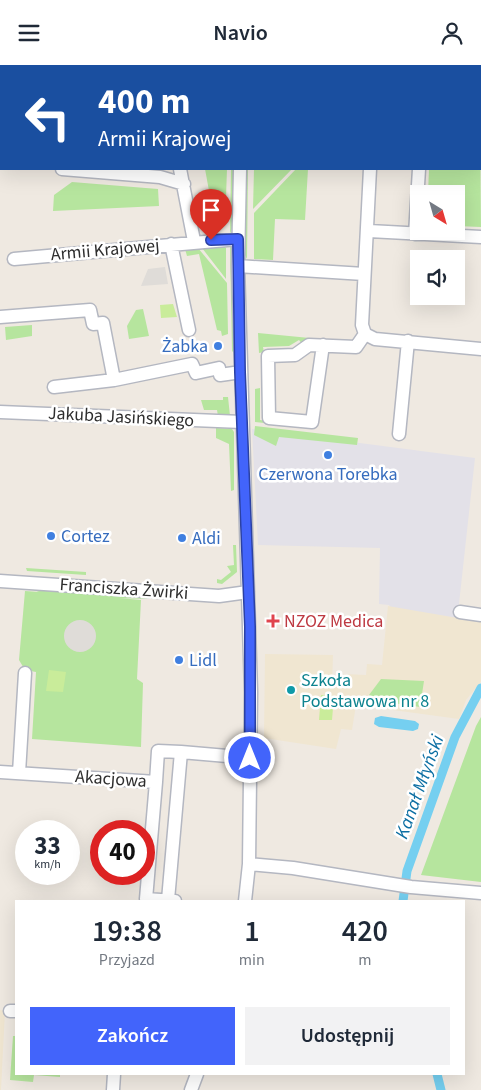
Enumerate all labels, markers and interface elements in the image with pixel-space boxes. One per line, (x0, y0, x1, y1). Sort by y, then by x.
text: Navio (213, 17, 268, 49)
icon: menu (15, 19, 43, 47)
icon: person (438, 19, 466, 47)
text: 400 m (98, 77, 190, 127)
icon: left (15, 85, 80, 150)
text: Armii Krajowej (98, 123, 231, 155)
north arrow (410, 185, 465, 240)
map controls (410, 185, 465, 305)
pin (190, 189, 232, 240)
icon: arrive (197, 196, 225, 224)
street label: Armii Krajowej (50, 233, 160, 267)
button: sound (410, 250, 465, 305)
place label: Żabka (162, 334, 208, 359)
marker: Żabka (212, 340, 224, 352)
street label: Jakuba Jasińskiego (47, 401, 195, 433)
marker: Czerwona Torebka (322, 449, 334, 461)
place label: Czerwona Torebka (258, 462, 398, 487)
place label: Cortez (61, 524, 110, 549)
place label: Aldi (192, 526, 221, 551)
marker: Cortez (45, 530, 57, 542)
marker: Aldi (176, 532, 188, 544)
street label: Franciszka Żwirki (59, 572, 189, 606)
place label: NZOZ Medica (284, 609, 383, 634)
marker: NZOZ Medica (266, 614, 280, 628)
place label: Lidl (189, 648, 217, 673)
marker: Lidl (173, 654, 185, 666)
place label: Szkoła Podstawowa nr 8 (301, 668, 429, 714)
marker: Szkoła Podstawowa nr 8 (285, 684, 297, 696)
position arrow (223, 731, 275, 783)
water label: Kanał Młyński (389, 731, 451, 843)
street label: Akacjowa (74, 764, 148, 794)
speed limit sign: 40 (90, 820, 155, 885)
text: 33 (34, 828, 61, 864)
text: km/h (34, 856, 61, 873)
text: 19:38 (92, 910, 162, 953)
text: 1 (244, 910, 260, 953)
text: 420 (342, 910, 388, 953)
text: Przyjazd (99, 949, 155, 971)
text: min (239, 949, 265, 971)
text: m (358, 949, 372, 971)
button: Zakończ (30, 1007, 235, 1065)
button: Udostępnij (245, 1007, 450, 1065)

